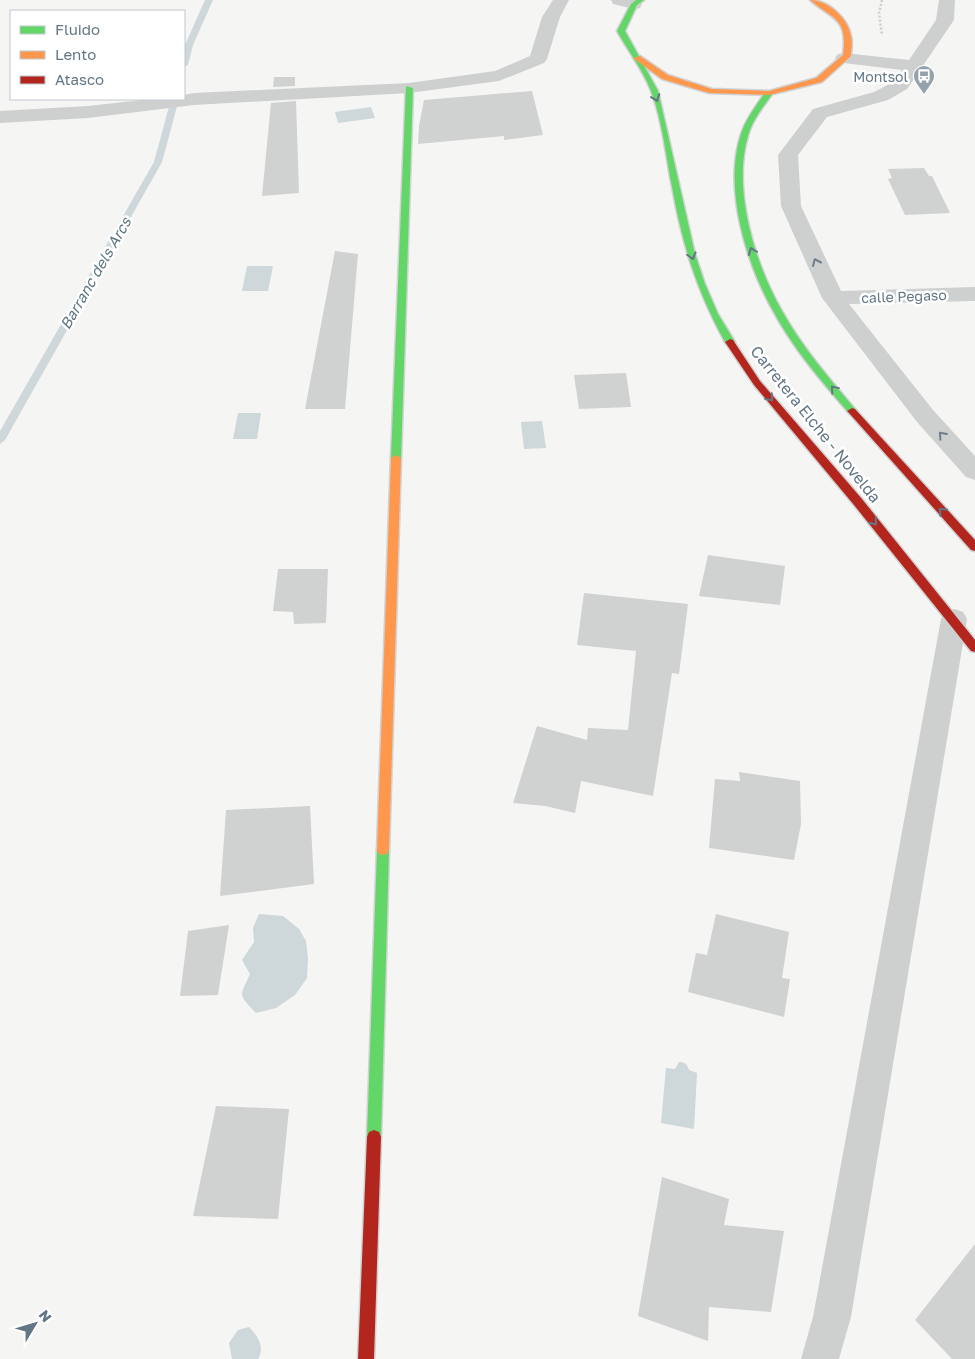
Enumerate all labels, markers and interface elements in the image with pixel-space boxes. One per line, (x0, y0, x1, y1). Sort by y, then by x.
legend (10, 10, 185, 100)
text: Fluido (55, 20, 100, 38)
text: Lento (55, 45, 96, 63)
bus stop icon: Montsol (912, 64, 936, 95)
place label: Montsol (853, 68, 908, 85)
text: Atasco (55, 70, 104, 88)
one-way arrow (651, 93, 661, 102)
water label: Barranc dels Arcs (56, 213, 135, 332)
one-way arrow (747, 247, 758, 256)
one-way arrow (687, 252, 697, 260)
one-way arrow (812, 258, 823, 267)
street label: calle Pegaso (861, 286, 947, 306)
street label: Carretera Elche - Novelda (747, 341, 885, 507)
one-way arrow (831, 386, 840, 395)
one-way arrow (764, 392, 773, 401)
one-way arrow (939, 431, 948, 440)
one-way arrow (939, 508, 948, 517)
one-way arrow (869, 516, 877, 525)
north arrow (10, 1299, 60, 1349)
text: N (36, 1306, 56, 1325)

